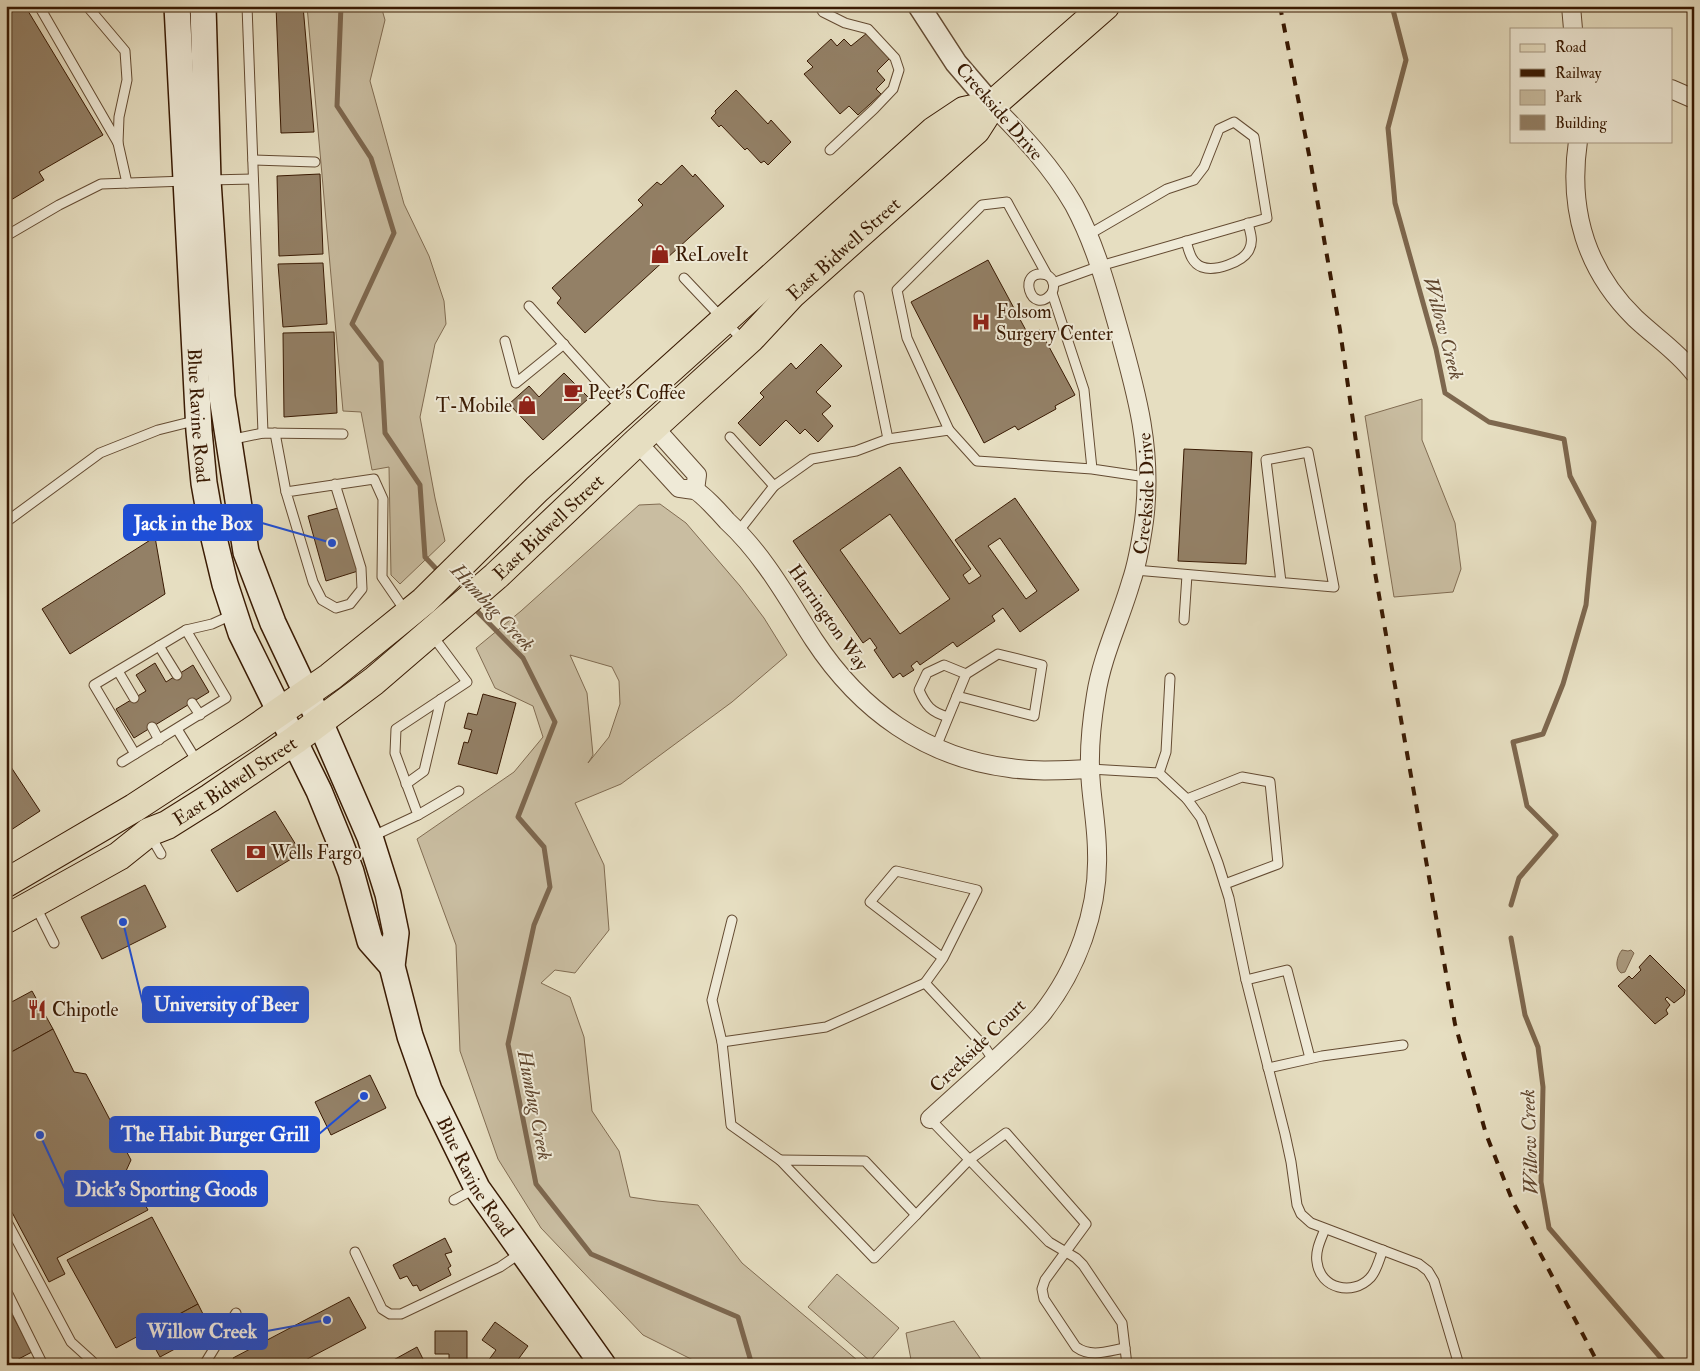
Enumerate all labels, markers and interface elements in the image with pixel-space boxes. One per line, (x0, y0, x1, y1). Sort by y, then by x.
legend (1510, 28, 1672, 142)
text: Road (1555, 38, 1587, 57)
street label: Creekside Drive (950, 58, 1048, 166)
text: Railway (1555, 64, 1602, 83)
text: Park (1555, 88, 1582, 107)
text: Building (1555, 114, 1607, 133)
street label: East Bidwell Street (782, 192, 906, 306)
shop icon: ReLoveIt (649, 243, 671, 265)
place label: ReLoveIt (675, 243, 748, 267)
water label: Willow Creek (1418, 274, 1469, 382)
place label: Folsom Surgery Center (996, 300, 1113, 346)
hospital icon: Folsom Surgery Center (970, 311, 992, 333)
street label: Blue Ravine Road (182, 348, 215, 485)
cafe icon: Peet's Coffee (562, 381, 584, 403)
place label: Peet's Coffee (588, 381, 686, 405)
place label: T-Mobile (436, 394, 512, 418)
shop icon: T-Mobile (516, 394, 538, 416)
street label: Creekside Drive (1128, 431, 1160, 557)
street label: East Bidwell Street (488, 469, 609, 586)
callout: Jack in the Box (124, 505, 262, 540)
text: Jack in the Box (133, 511, 252, 536)
water label: Humbug Creek (445, 557, 540, 657)
street label: Harrington Way (783, 560, 874, 676)
street label: East Bidwell Street (169, 731, 302, 831)
bank icon: Wells Fargo (245, 841, 267, 863)
place label: Wells Fargo (270, 841, 362, 865)
callout: University of Beer (143, 987, 308, 1022)
text: University of Beer (153, 992, 299, 1018)
street label: Creekside Court (925, 994, 1031, 1098)
restaurant icon: Chipotle (26, 998, 48, 1020)
place label: Chipotle (52, 998, 119, 1023)
water label: Humbug Creek (511, 1047, 557, 1162)
water label: Willow Creek (1515, 1089, 1544, 1195)
street label: Blue Ravine Road (431, 1113, 519, 1242)
callout: The Habit Burger Grill (110, 1117, 319, 1152)
text: The Habit Burger Grill (120, 1122, 310, 1148)
callout: Dick's Sporting Goods (65, 1171, 267, 1206)
text: Dick's Sporting Goods (75, 1177, 257, 1203)
callout: Willow Creek (137, 1314, 267, 1349)
text: Willow Creek (146, 1319, 257, 1344)

